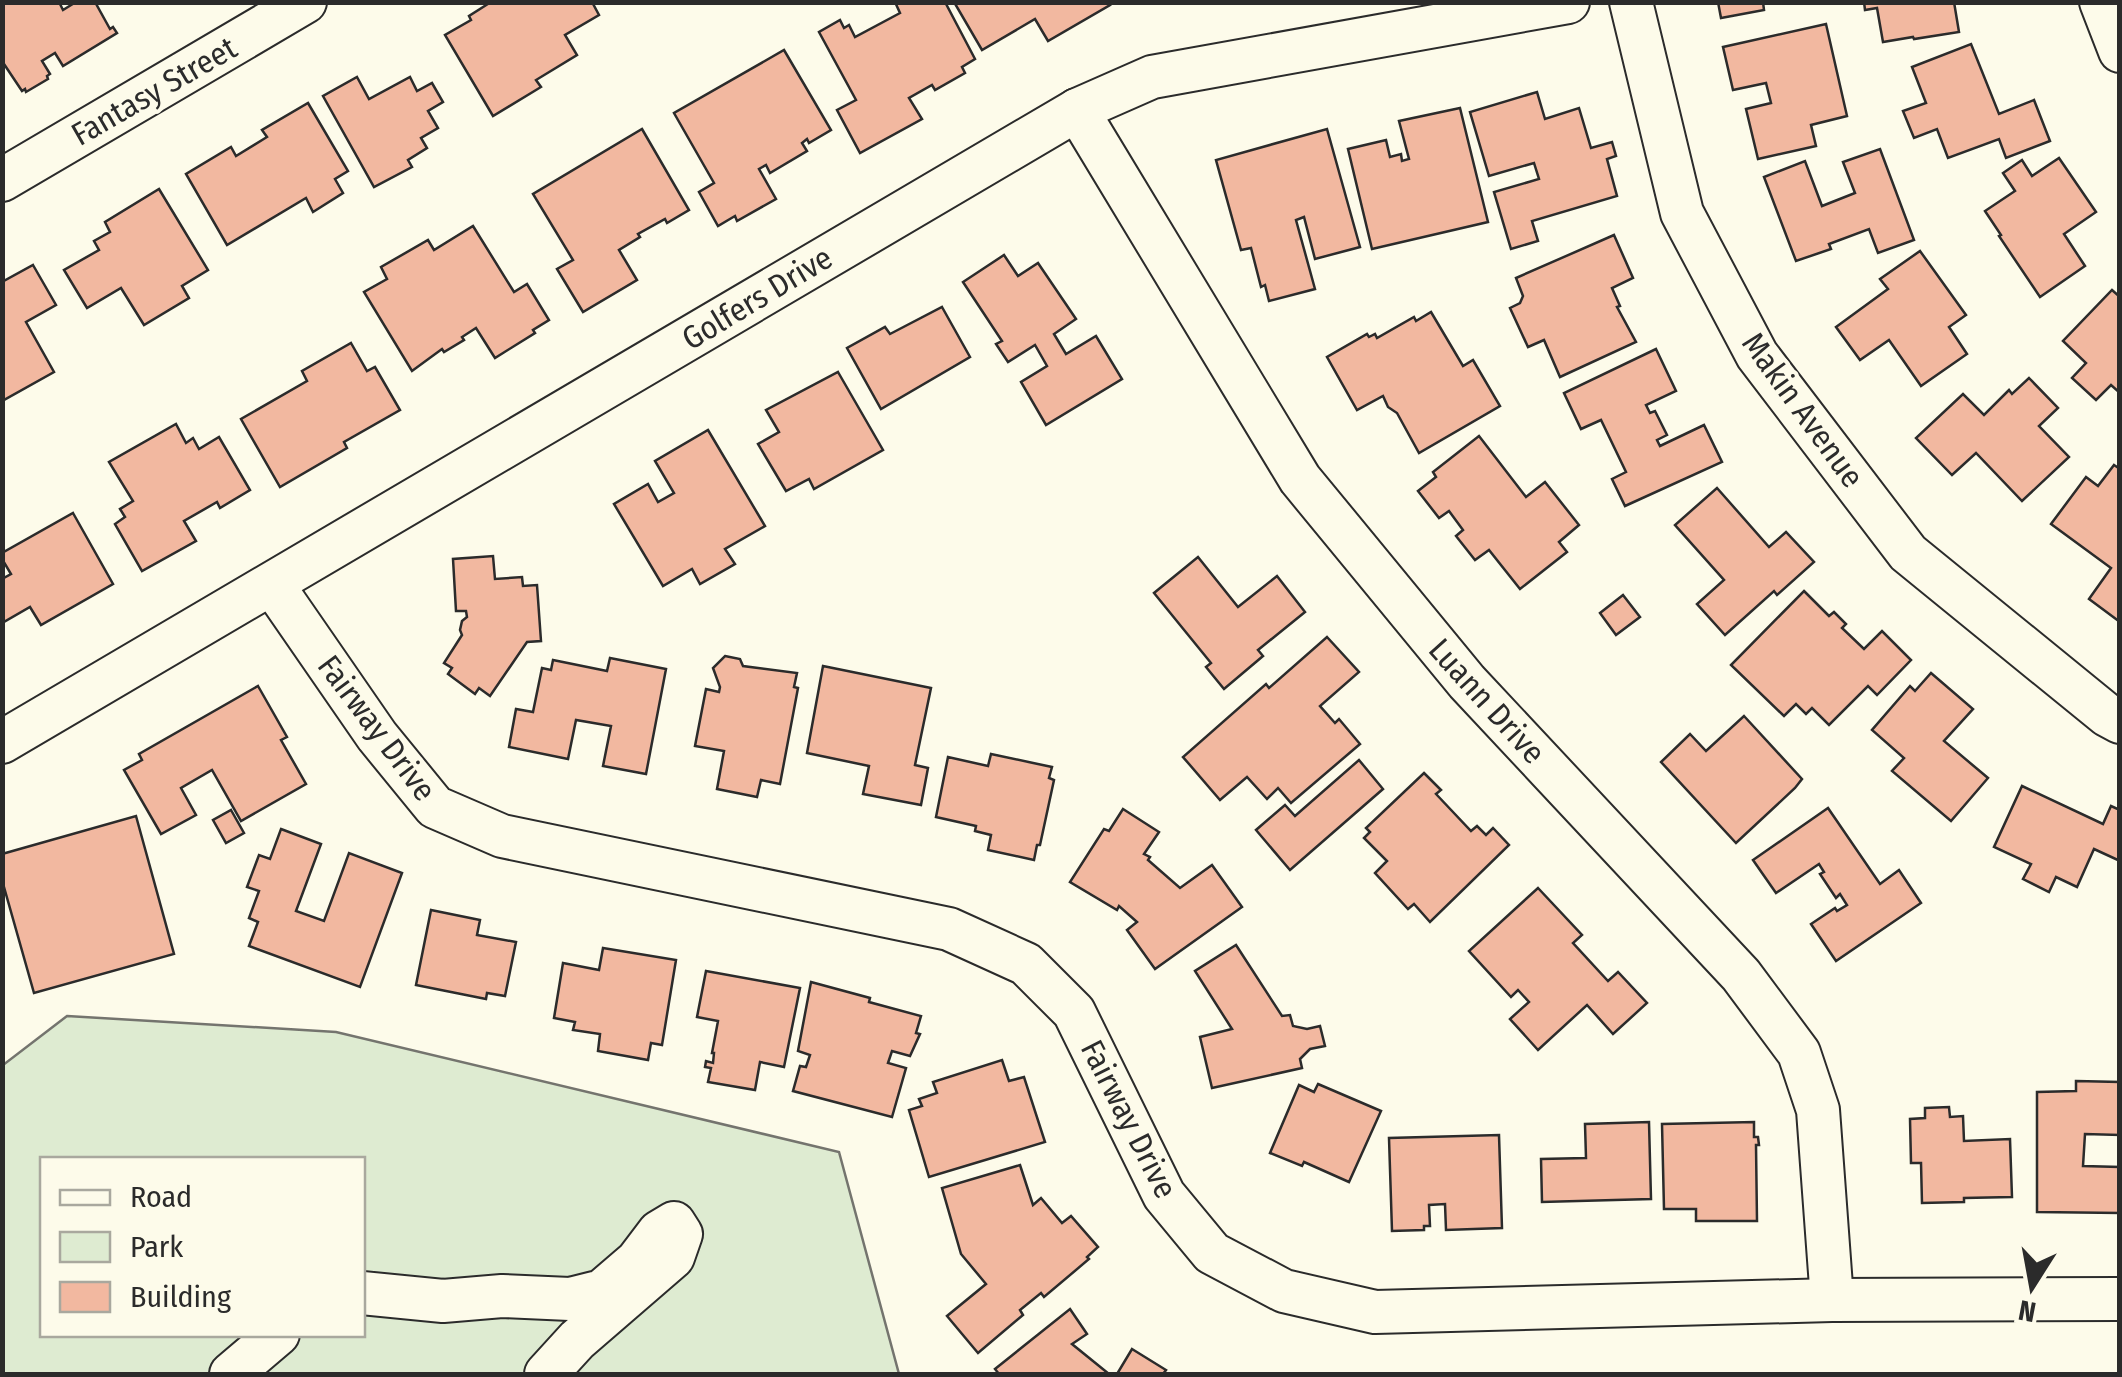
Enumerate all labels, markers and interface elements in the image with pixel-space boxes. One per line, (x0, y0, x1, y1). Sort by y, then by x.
street label: Fantasy Street (65, 28, 244, 153)
street label: Golfers Drive (675, 238, 839, 358)
street label: Makin Avenue (1734, 325, 1872, 495)
street label: Luann Drive (1421, 631, 1553, 771)
street label: Fairway Drive (310, 648, 444, 808)
street label: Fairway Drive (1073, 1034, 1185, 1204)
legend (40, 1157, 365, 1337)
text: Road (130, 1179, 192, 1215)
text: Park (130, 1229, 183, 1265)
north arrow (1982, 1237, 2082, 1337)
text: Building (130, 1279, 232, 1315)
text: N (2016, 1293, 2039, 1329)

